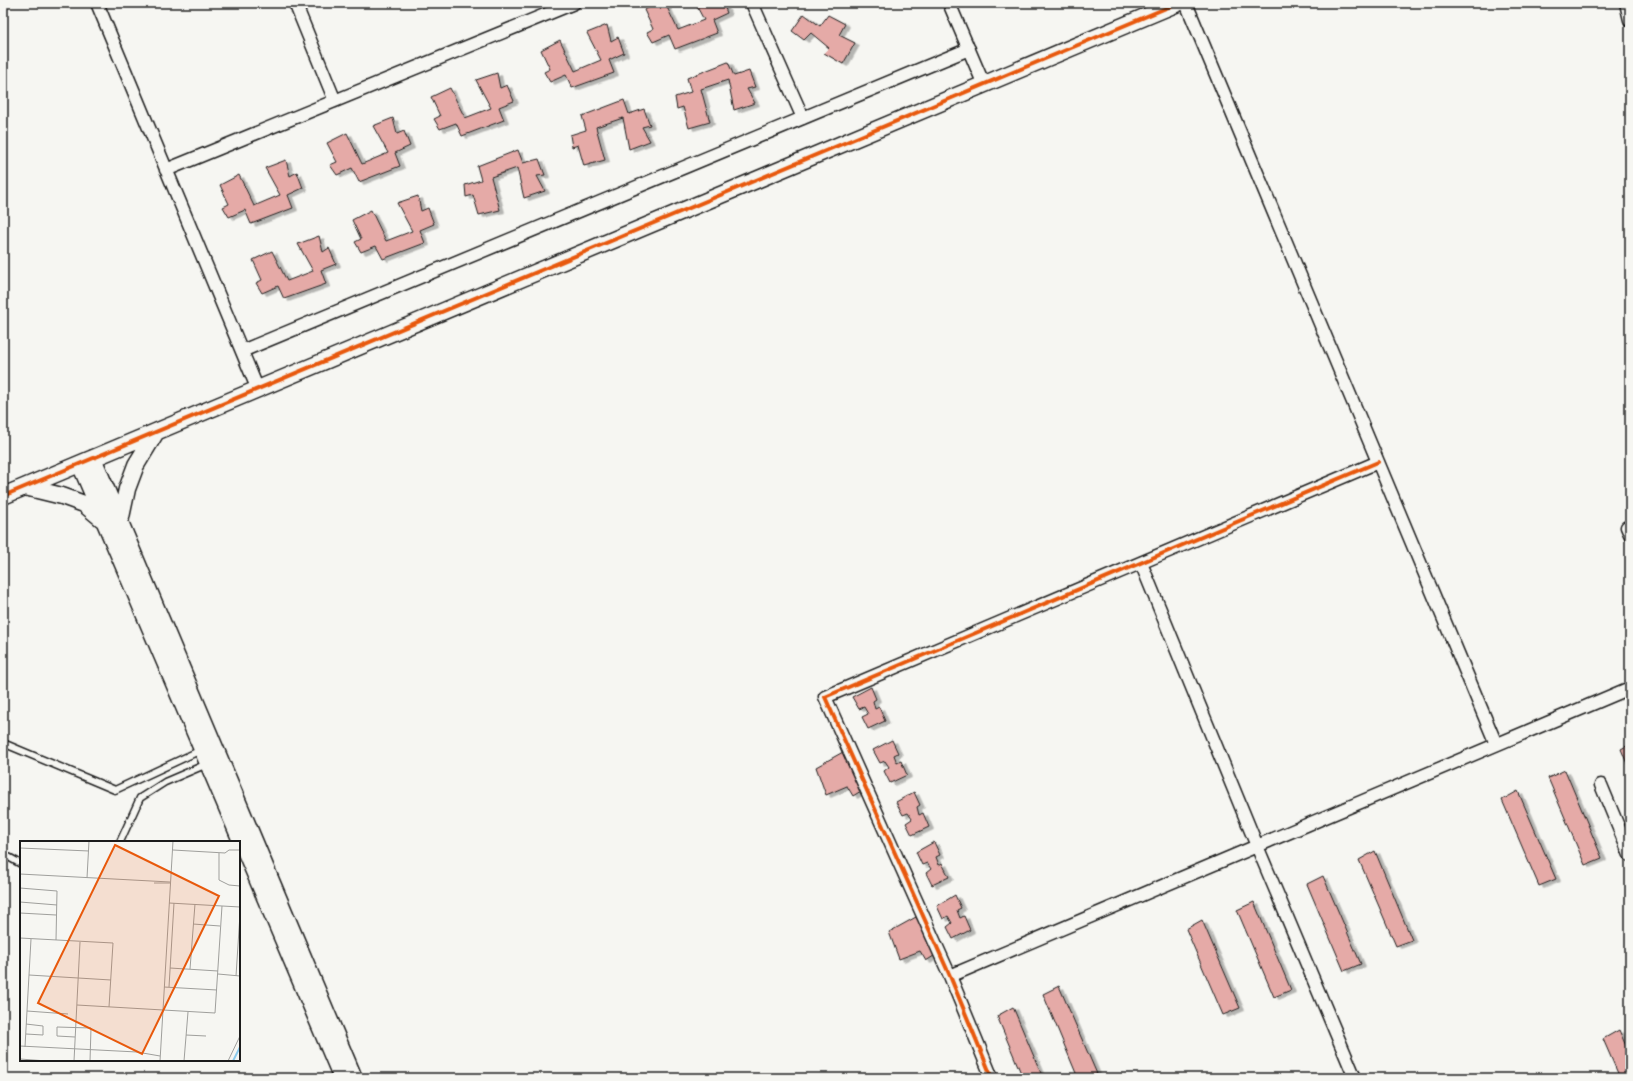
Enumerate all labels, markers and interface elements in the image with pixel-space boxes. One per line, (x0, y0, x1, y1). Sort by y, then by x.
inset map (20, 841, 240, 1061)

